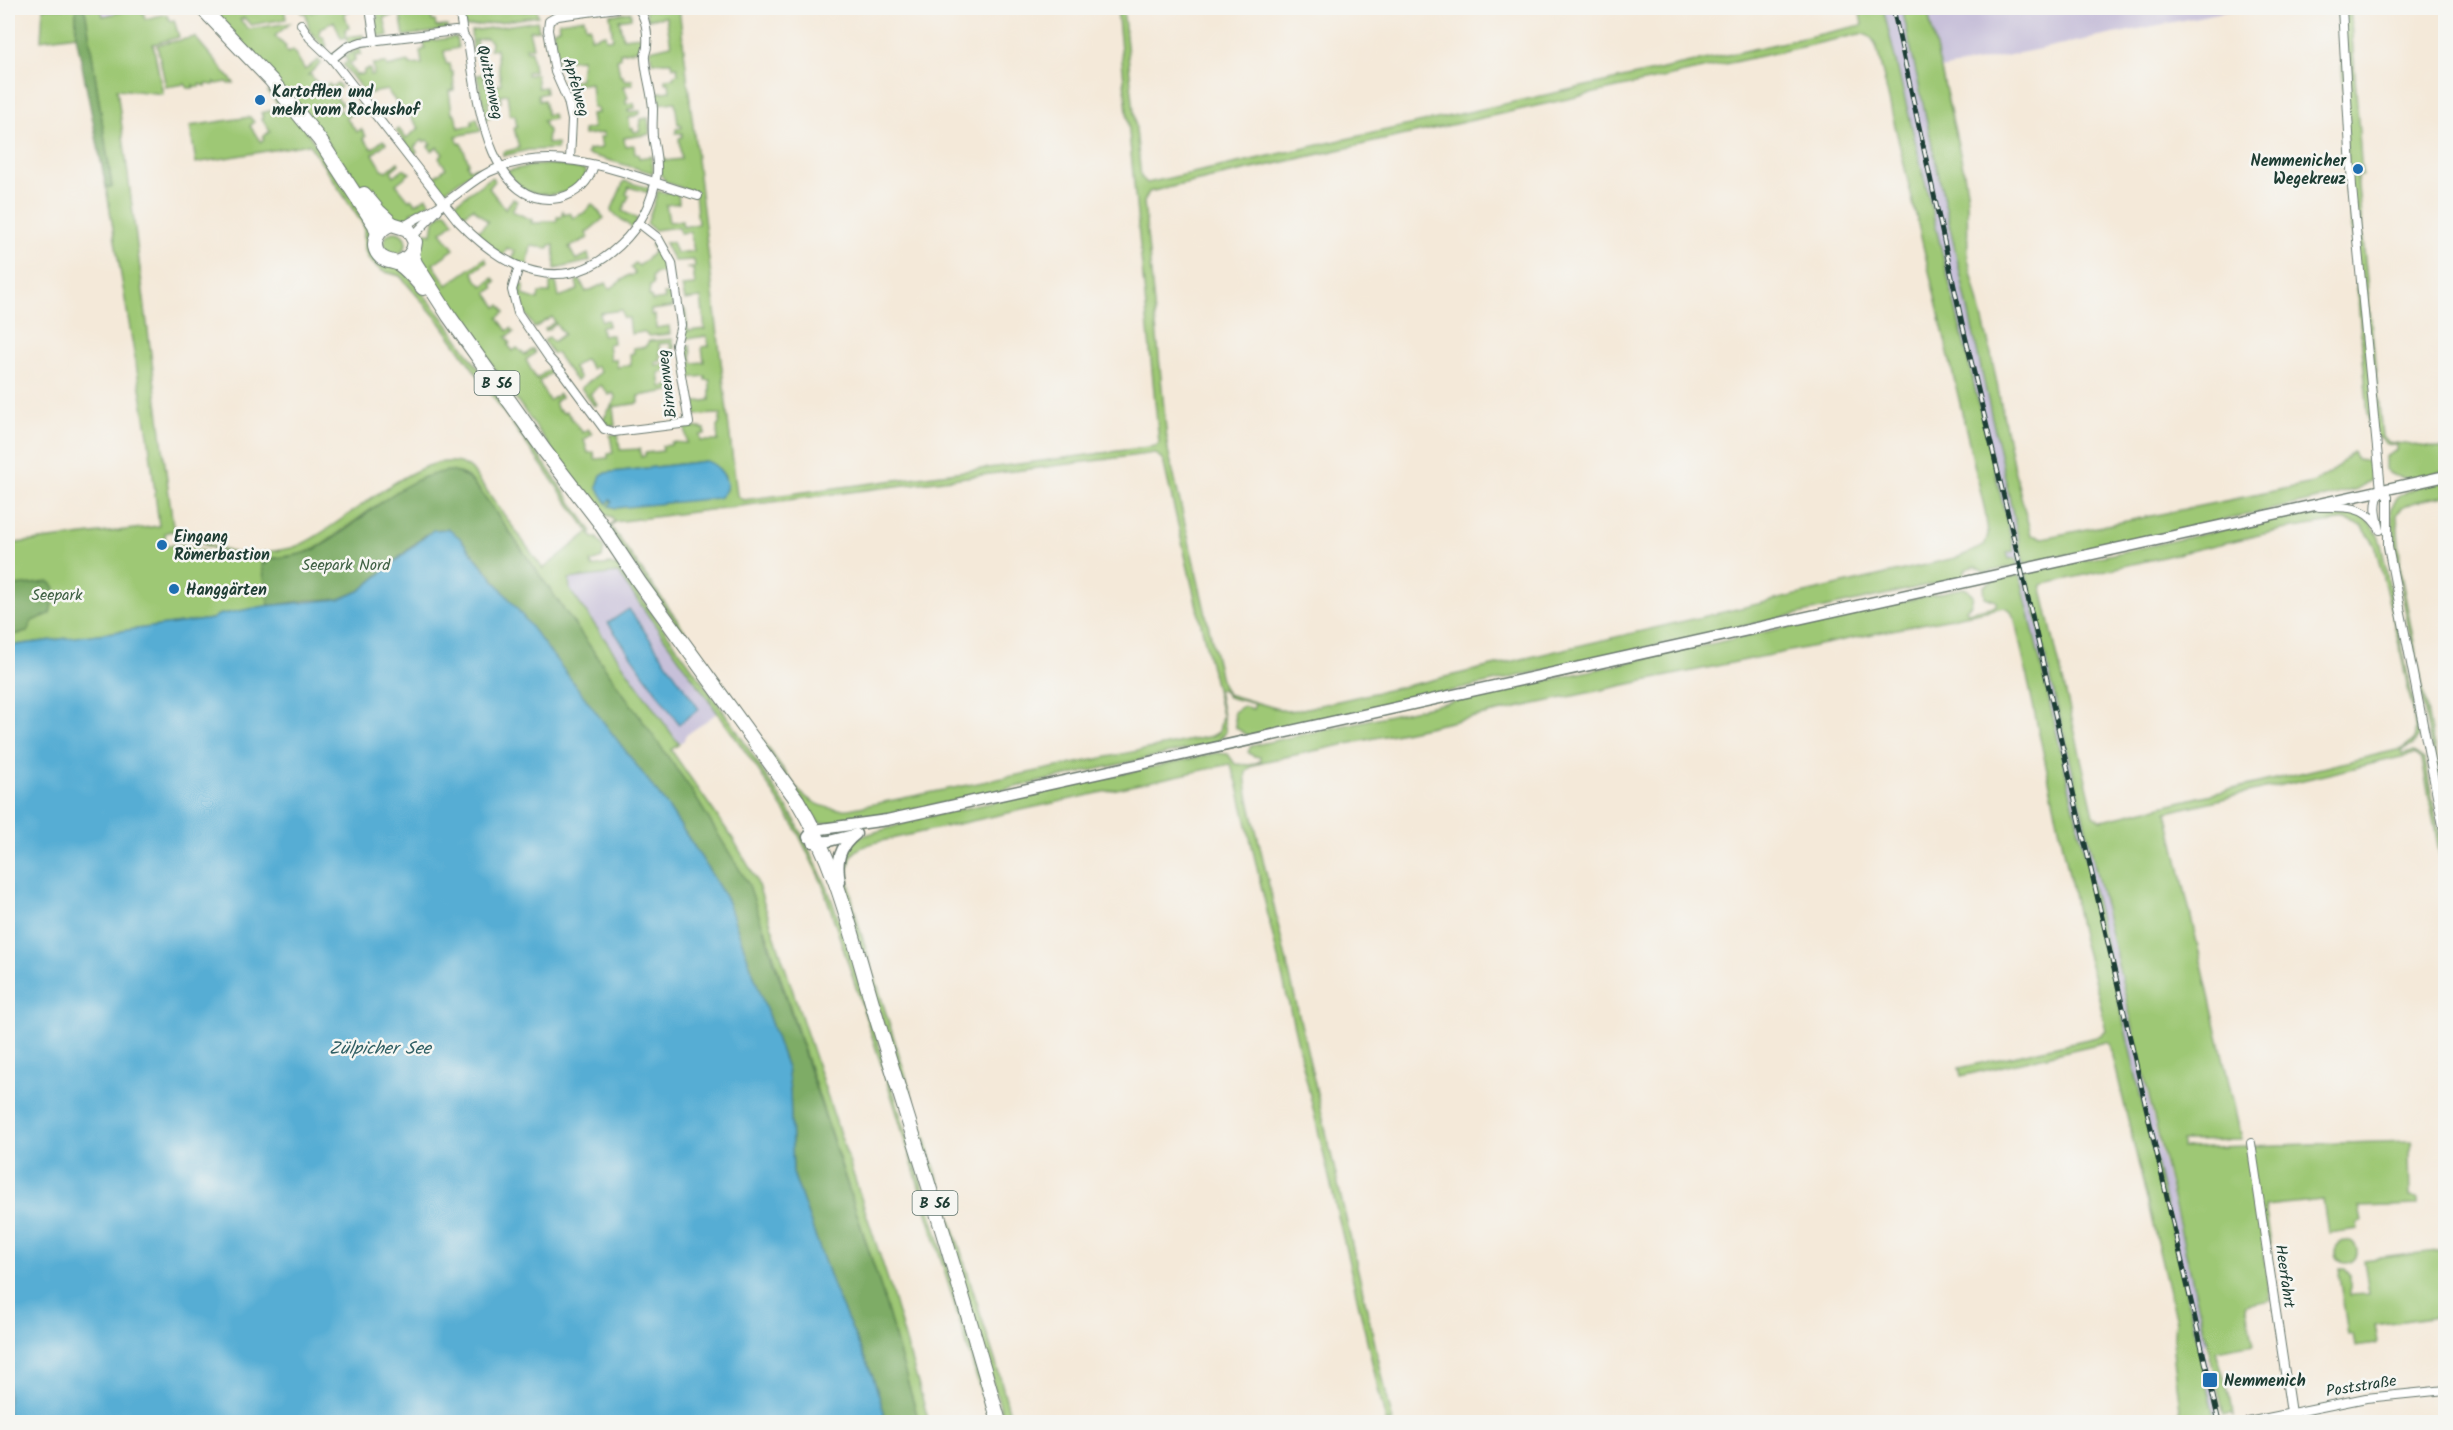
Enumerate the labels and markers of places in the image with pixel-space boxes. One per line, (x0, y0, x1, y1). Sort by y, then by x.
place label: Kartofflen und mehr vom Rochushof (272, 80, 421, 123)
marker: Kartofflen und mehr vom Rochushof (253, 93, 267, 107)
place label: Nemmenicher Wegekreuz (2251, 149, 2347, 192)
marker: Nemmenicher Wegekreuz (2351, 162, 2365, 176)
place label: Eingang Römerbastion (174, 525, 270, 568)
marker: Eingang Römerbastion (155, 538, 169, 552)
place label: Hanggärten (186, 578, 267, 603)
marker: Hanggärten (167, 582, 181, 596)
place label: Nemmenich (2224, 1369, 2306, 1394)
marker: Nemmenich (2201, 1371, 2219, 1389)

